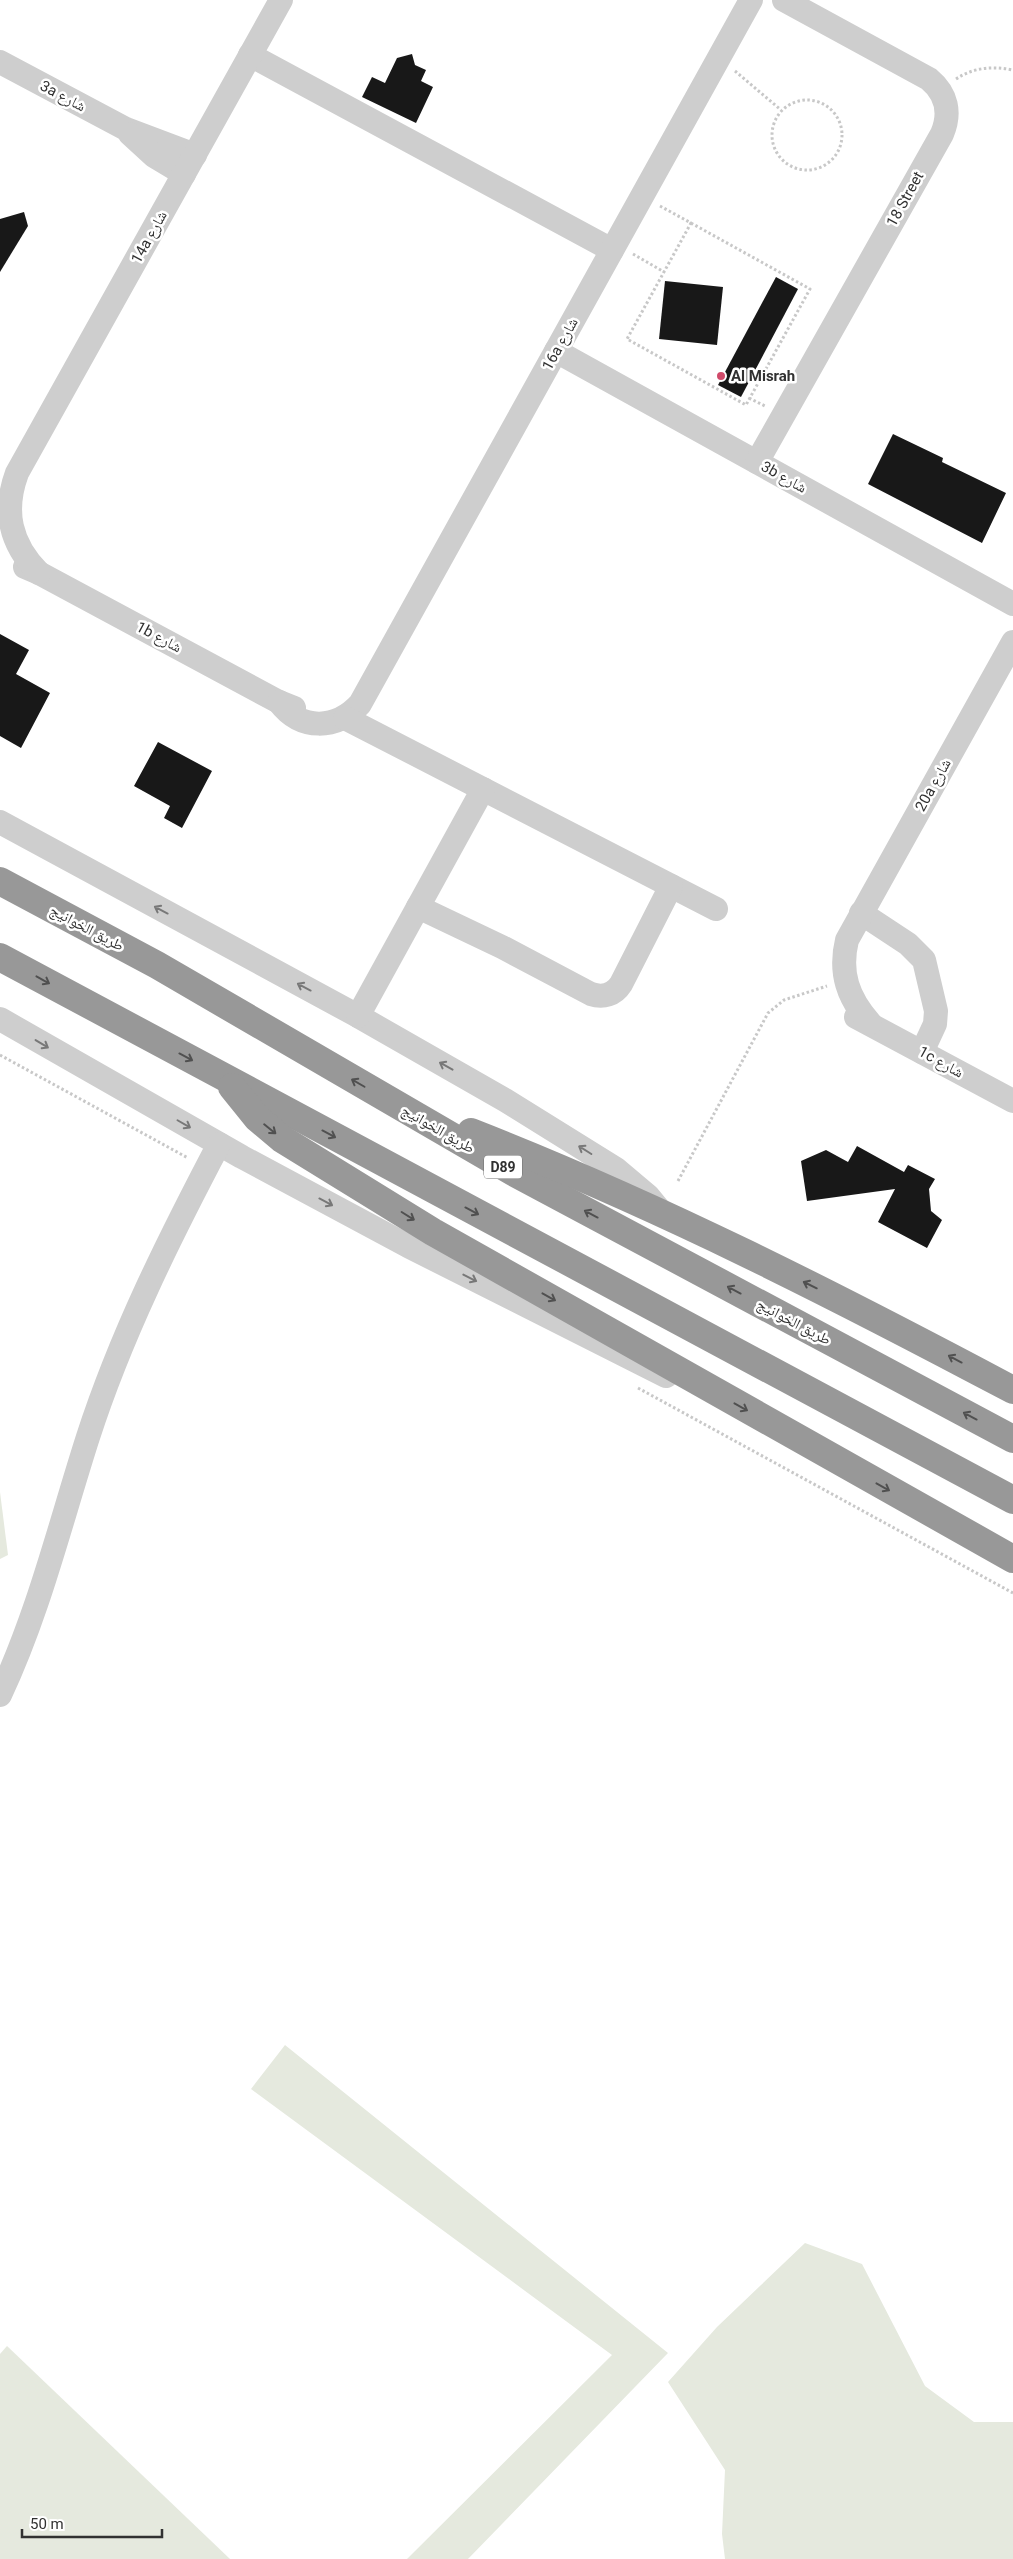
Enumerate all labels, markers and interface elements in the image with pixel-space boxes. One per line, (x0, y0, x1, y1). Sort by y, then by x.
street label: 3a شارع (37, 77, 89, 116)
street label: 18 Street (883, 168, 927, 230)
street label: 14a شارع (127, 207, 172, 267)
street label: 16a شارع (538, 314, 583, 374)
place label: Al Misrah (731, 367, 795, 385)
marker: Al Misrah (715, 370, 727, 382)
street label: 3b شارع (758, 457, 810, 498)
street label: 1b شارع (133, 618, 185, 657)
street label: 20a شارع (911, 755, 956, 815)
street label: طريق الخوانيج (46, 901, 127, 956)
one-way arrow (154, 905, 169, 915)
one-way arrow (35, 975, 50, 985)
one-way arrow (297, 982, 312, 992)
one-way arrow (34, 1040, 48, 1050)
street label: 1c شارع (915, 1042, 967, 1083)
one-way arrow (178, 1053, 193, 1062)
one-way arrow (439, 1061, 454, 1071)
one-way arrow (351, 1077, 365, 1087)
street label: طريق الخوانيج (398, 1101, 478, 1158)
one-way arrow (176, 1119, 190, 1129)
one-way arrow (264, 1124, 277, 1135)
one-way arrow (322, 1129, 337, 1139)
one-way arrow (579, 1145, 593, 1155)
road number: D89 (484, 1156, 522, 1178)
one-way arrow (318, 1198, 333, 1207)
one-way arrow (465, 1206, 479, 1216)
one-way arrow (583, 1209, 598, 1219)
one-way arrow (400, 1212, 414, 1222)
one-way arrow (462, 1274, 477, 1283)
one-way arrow (803, 1279, 818, 1289)
one-way arrow (727, 1285, 742, 1294)
one-way arrow (541, 1292, 555, 1302)
street label: طريق الخوانيج (753, 1295, 834, 1350)
one-way arrow (947, 1354, 962, 1364)
one-way arrow (734, 1403, 748, 1413)
one-way arrow (963, 1411, 978, 1421)
one-way arrow (876, 1482, 890, 1492)
scale bar (22, 2506, 162, 2538)
text: 50 m (30, 2515, 64, 2533)

